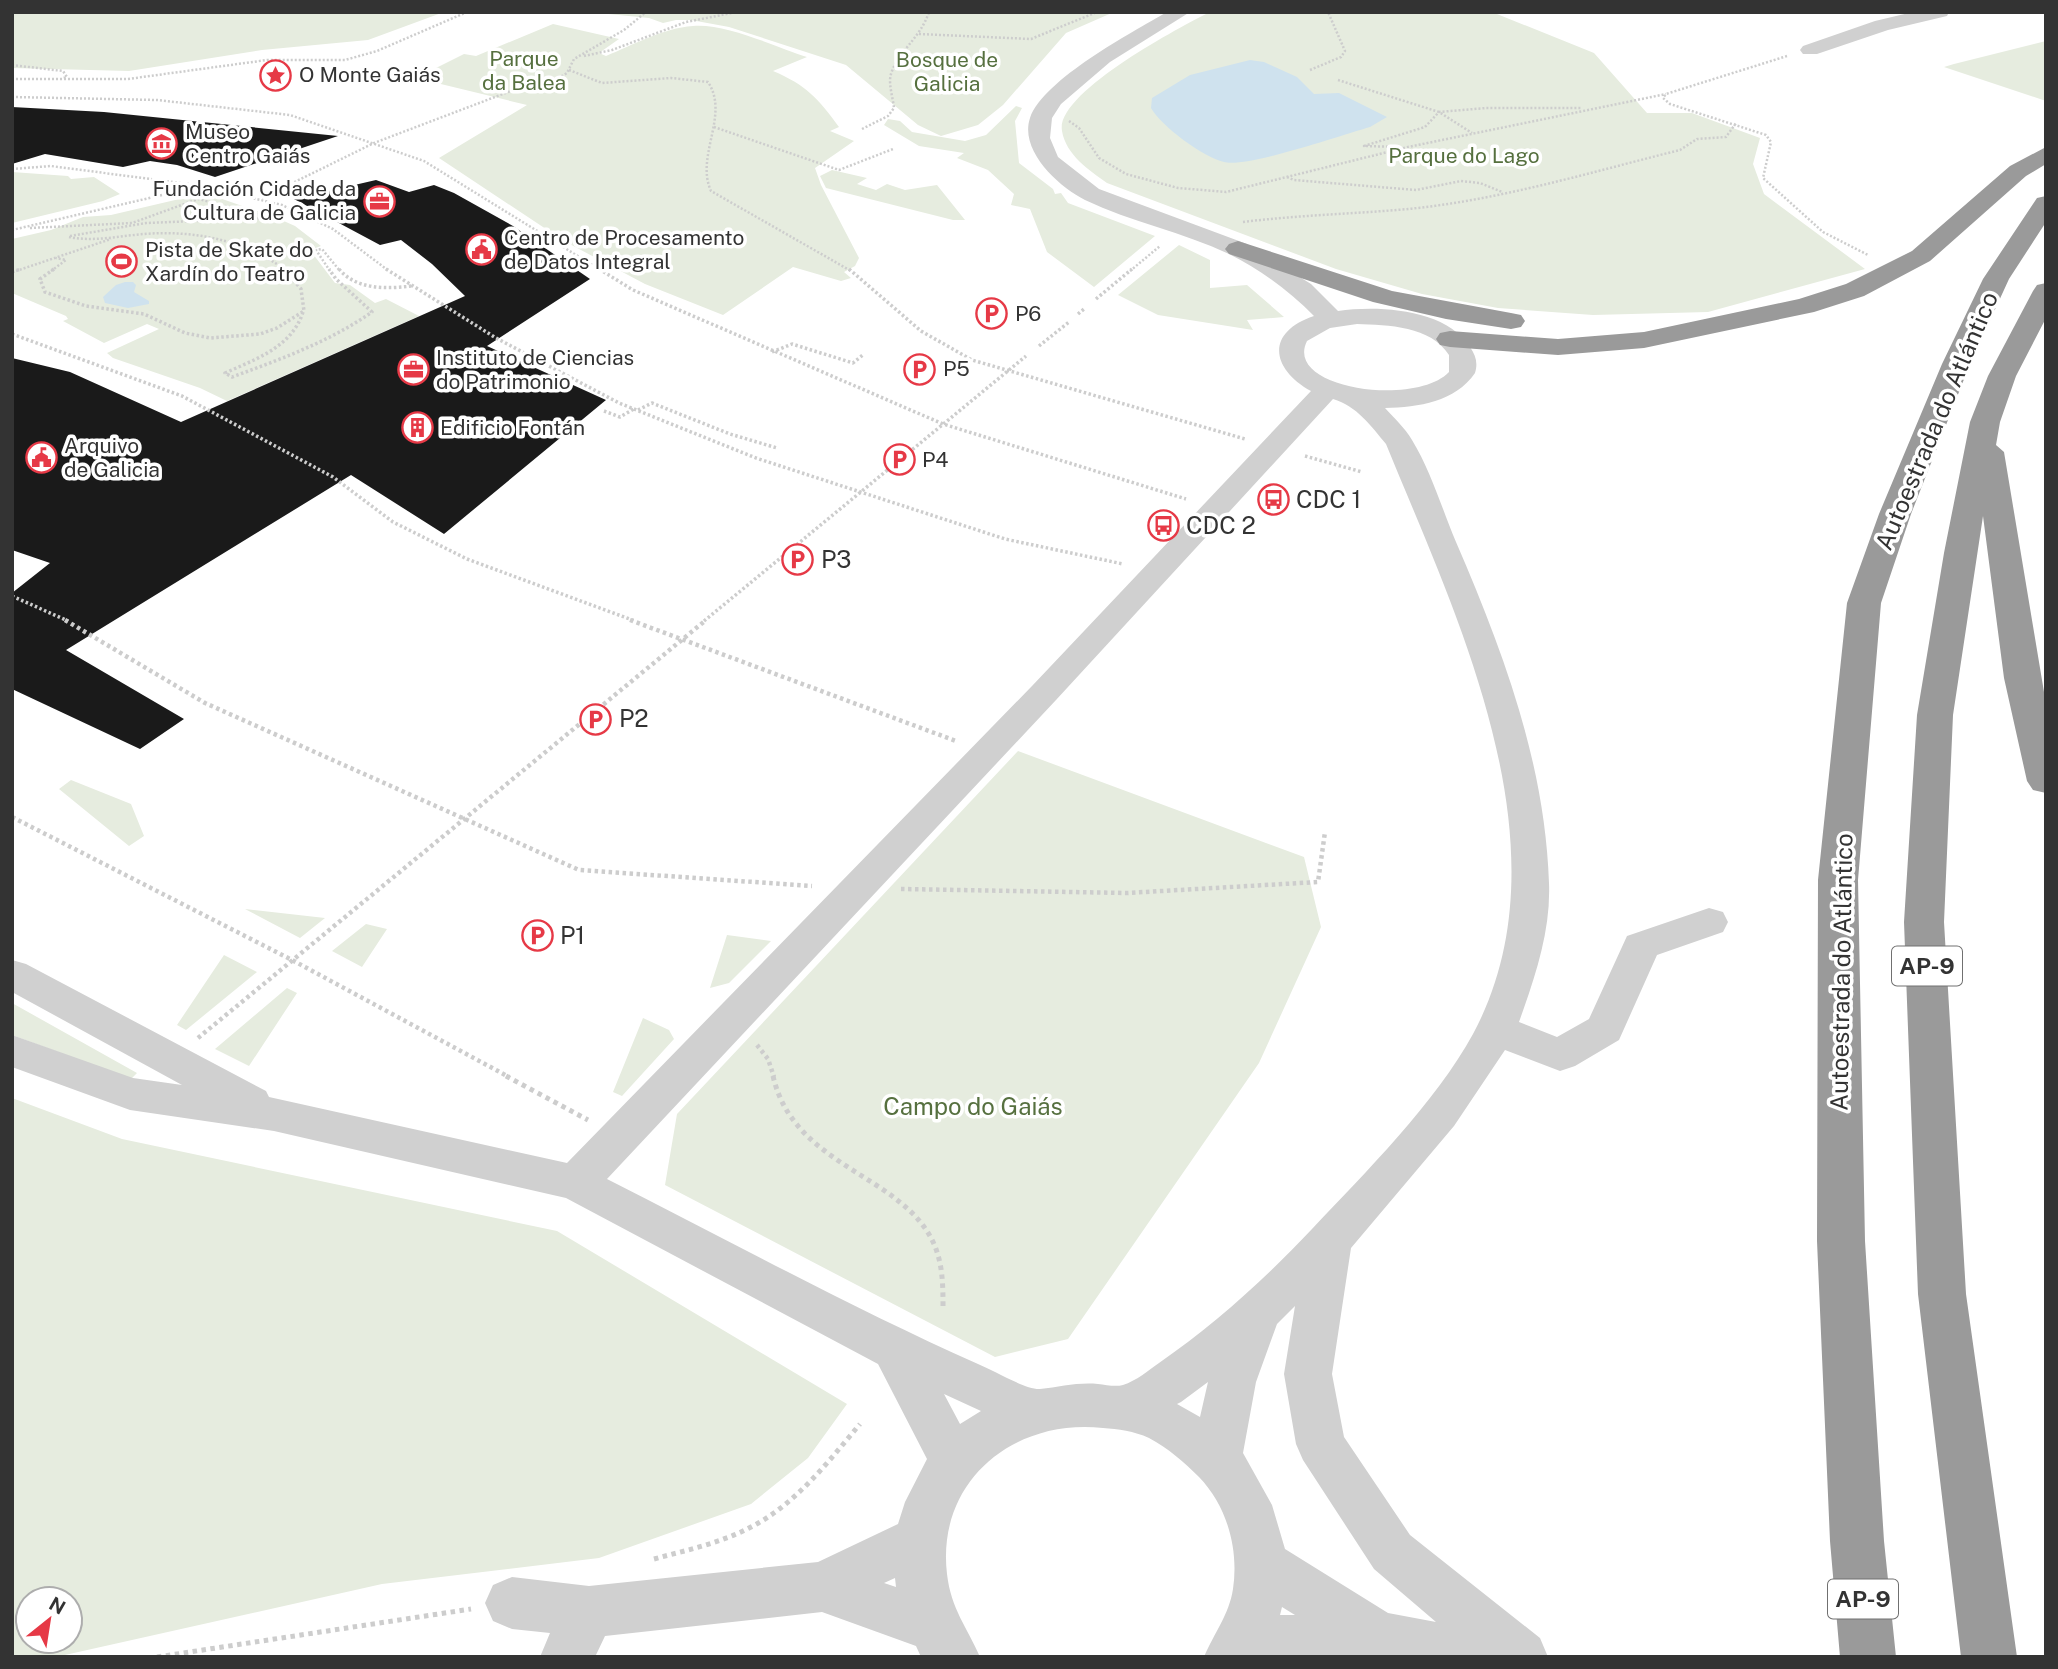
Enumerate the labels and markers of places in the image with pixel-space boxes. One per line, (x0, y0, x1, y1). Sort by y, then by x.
place icon: O Monte Gaiás (259, 58, 293, 92)
place label: O Monte Gaiás (299, 62, 441, 87)
place label: Museo Centro Gaiás (185, 119, 310, 168)
museum icon: Museo Centro Gaiás (145, 127, 179, 161)
place label: Fundación Cidade da Cultura de Galicia (153, 176, 356, 225)
office icon: Fundación Cidade da Cultura de Galicia (362, 184, 396, 218)
place label: Centro de Procesamento de Datos Integral (504, 225, 744, 274)
public building icon: Centro de Procesamento de Datos Integral (464, 233, 498, 267)
place label: Pista de Skate do Xardín do Teatro (145, 237, 314, 286)
sports icon: Pista de Skate do Xardín do Teatro (105, 245, 139, 279)
parking icon: P6 (975, 297, 1009, 331)
place label: P6 (1015, 301, 1041, 326)
place label: Instituto de Ciencias do Patrimonio (436, 345, 634, 394)
parking icon: P5 (903, 352, 937, 386)
office icon: Instituto de Ciencias do Patrimonio (396, 353, 430, 387)
place label: P5 (943, 356, 970, 381)
building icon: Edificio Fontán (400, 411, 434, 445)
place label: Edificio Fontán (440, 415, 585, 440)
place label: Arquivo de Galicia (64, 433, 160, 482)
public building icon: Arquivo de Galicia (24, 441, 58, 475)
parking icon: P4 (882, 443, 916, 477)
place label: P4 (922, 447, 949, 472)
bus stop icon: CDC 1 (1256, 483, 1290, 517)
place label: CDC 1 (1296, 485, 1361, 513)
bus stop icon: CDC 2 (1146, 509, 1180, 543)
place label: CDC 2 (1186, 511, 1256, 539)
parking icon: P3 (781, 543, 815, 577)
place label: P3 (821, 545, 851, 573)
parking icon: P2 (579, 702, 613, 736)
place label: P2 (619, 704, 649, 732)
parking icon: P1 (520, 919, 554, 953)
place label: P1 (560, 921, 585, 949)

